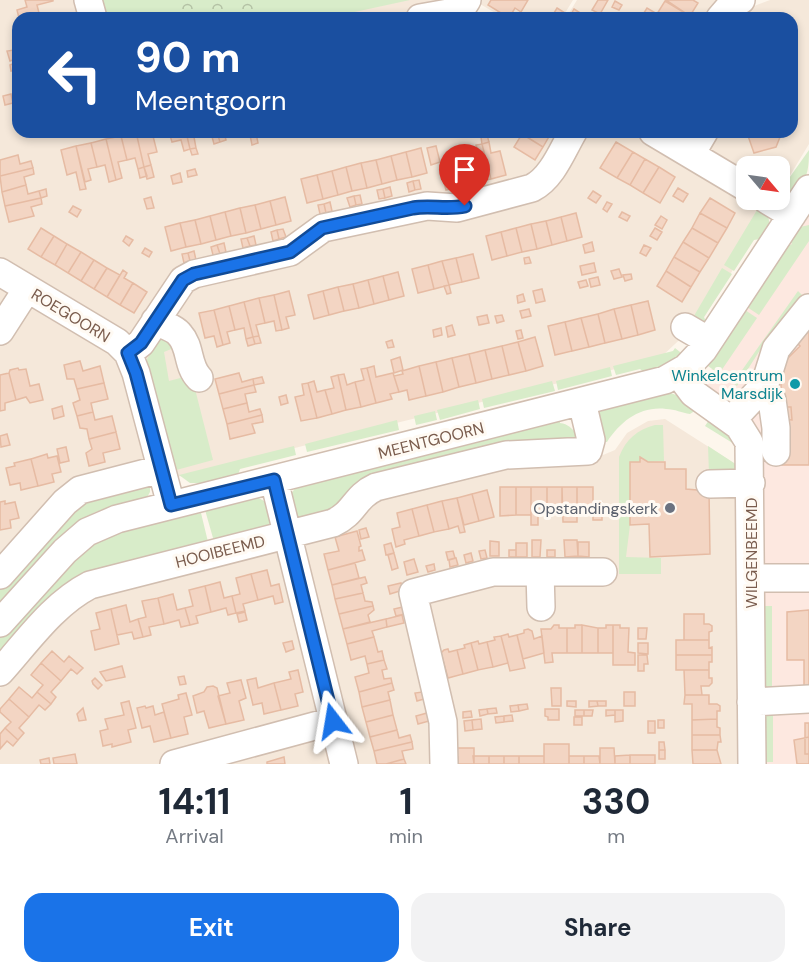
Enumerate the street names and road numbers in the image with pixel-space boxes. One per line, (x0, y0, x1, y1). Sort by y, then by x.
street label: ROEGOORN (27, 284, 114, 347)
street label: MEENTGOORN (376, 417, 486, 464)
street label: WILGENBEEMD (741, 497, 762, 609)
street label: HOOIBEEMD (173, 530, 267, 573)

